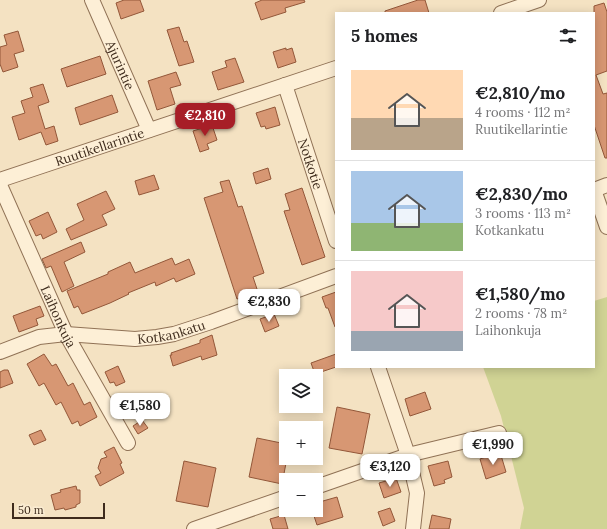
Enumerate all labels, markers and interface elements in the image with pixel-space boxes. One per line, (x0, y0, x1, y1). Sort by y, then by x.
text: 5 homes (351, 25, 418, 47)
icon: filters (557, 25, 579, 47)
street label: Ajurintie (102, 37, 139, 92)
text: €2,810/mo (475, 82, 565, 104)
icon: home (383, 86, 431, 134)
pin: €2,810 (172, 103, 238, 137)
text: 4 rooms · 112 m² (475, 104, 570, 121)
text: €2,810 (184, 107, 226, 124)
text: Ruutikellarintie (475, 121, 568, 138)
street label: Ruutikellarintie (53, 124, 146, 170)
street label: Notkotie (295, 136, 327, 192)
text: €2,830/mo (475, 183, 568, 205)
icon: home (383, 187, 431, 235)
text: 3 rooms · 113 m² (475, 205, 571, 222)
text: Kotkankatu (475, 222, 544, 239)
street label: Laihonkuja (37, 283, 81, 351)
text: €1,580/mo (475, 283, 565, 305)
icon: home (383, 287, 431, 335)
pin: €2,830 (236, 289, 302, 323)
text: €2,830 (247, 293, 291, 310)
text: 2 rooms · 78 m² (475, 305, 567, 322)
street label: Kotkankatu (136, 316, 207, 347)
text: Laihonkuja (475, 322, 541, 339)
map controls (279, 369, 323, 517)
button: layers (279, 369, 323, 413)
pin: €1,580 (107, 393, 173, 427)
text: €1,580 (119, 397, 161, 414)
button: + (279, 421, 323, 465)
pin: €1,990 (460, 432, 526, 466)
text: €1,990 (472, 436, 514, 453)
pin: €3,120 (357, 454, 423, 488)
text: €3,120 (369, 458, 411, 475)
button: − (279, 473, 323, 517)
scale bar (12, 501, 105, 520)
text: 50 m (18, 503, 44, 517)

